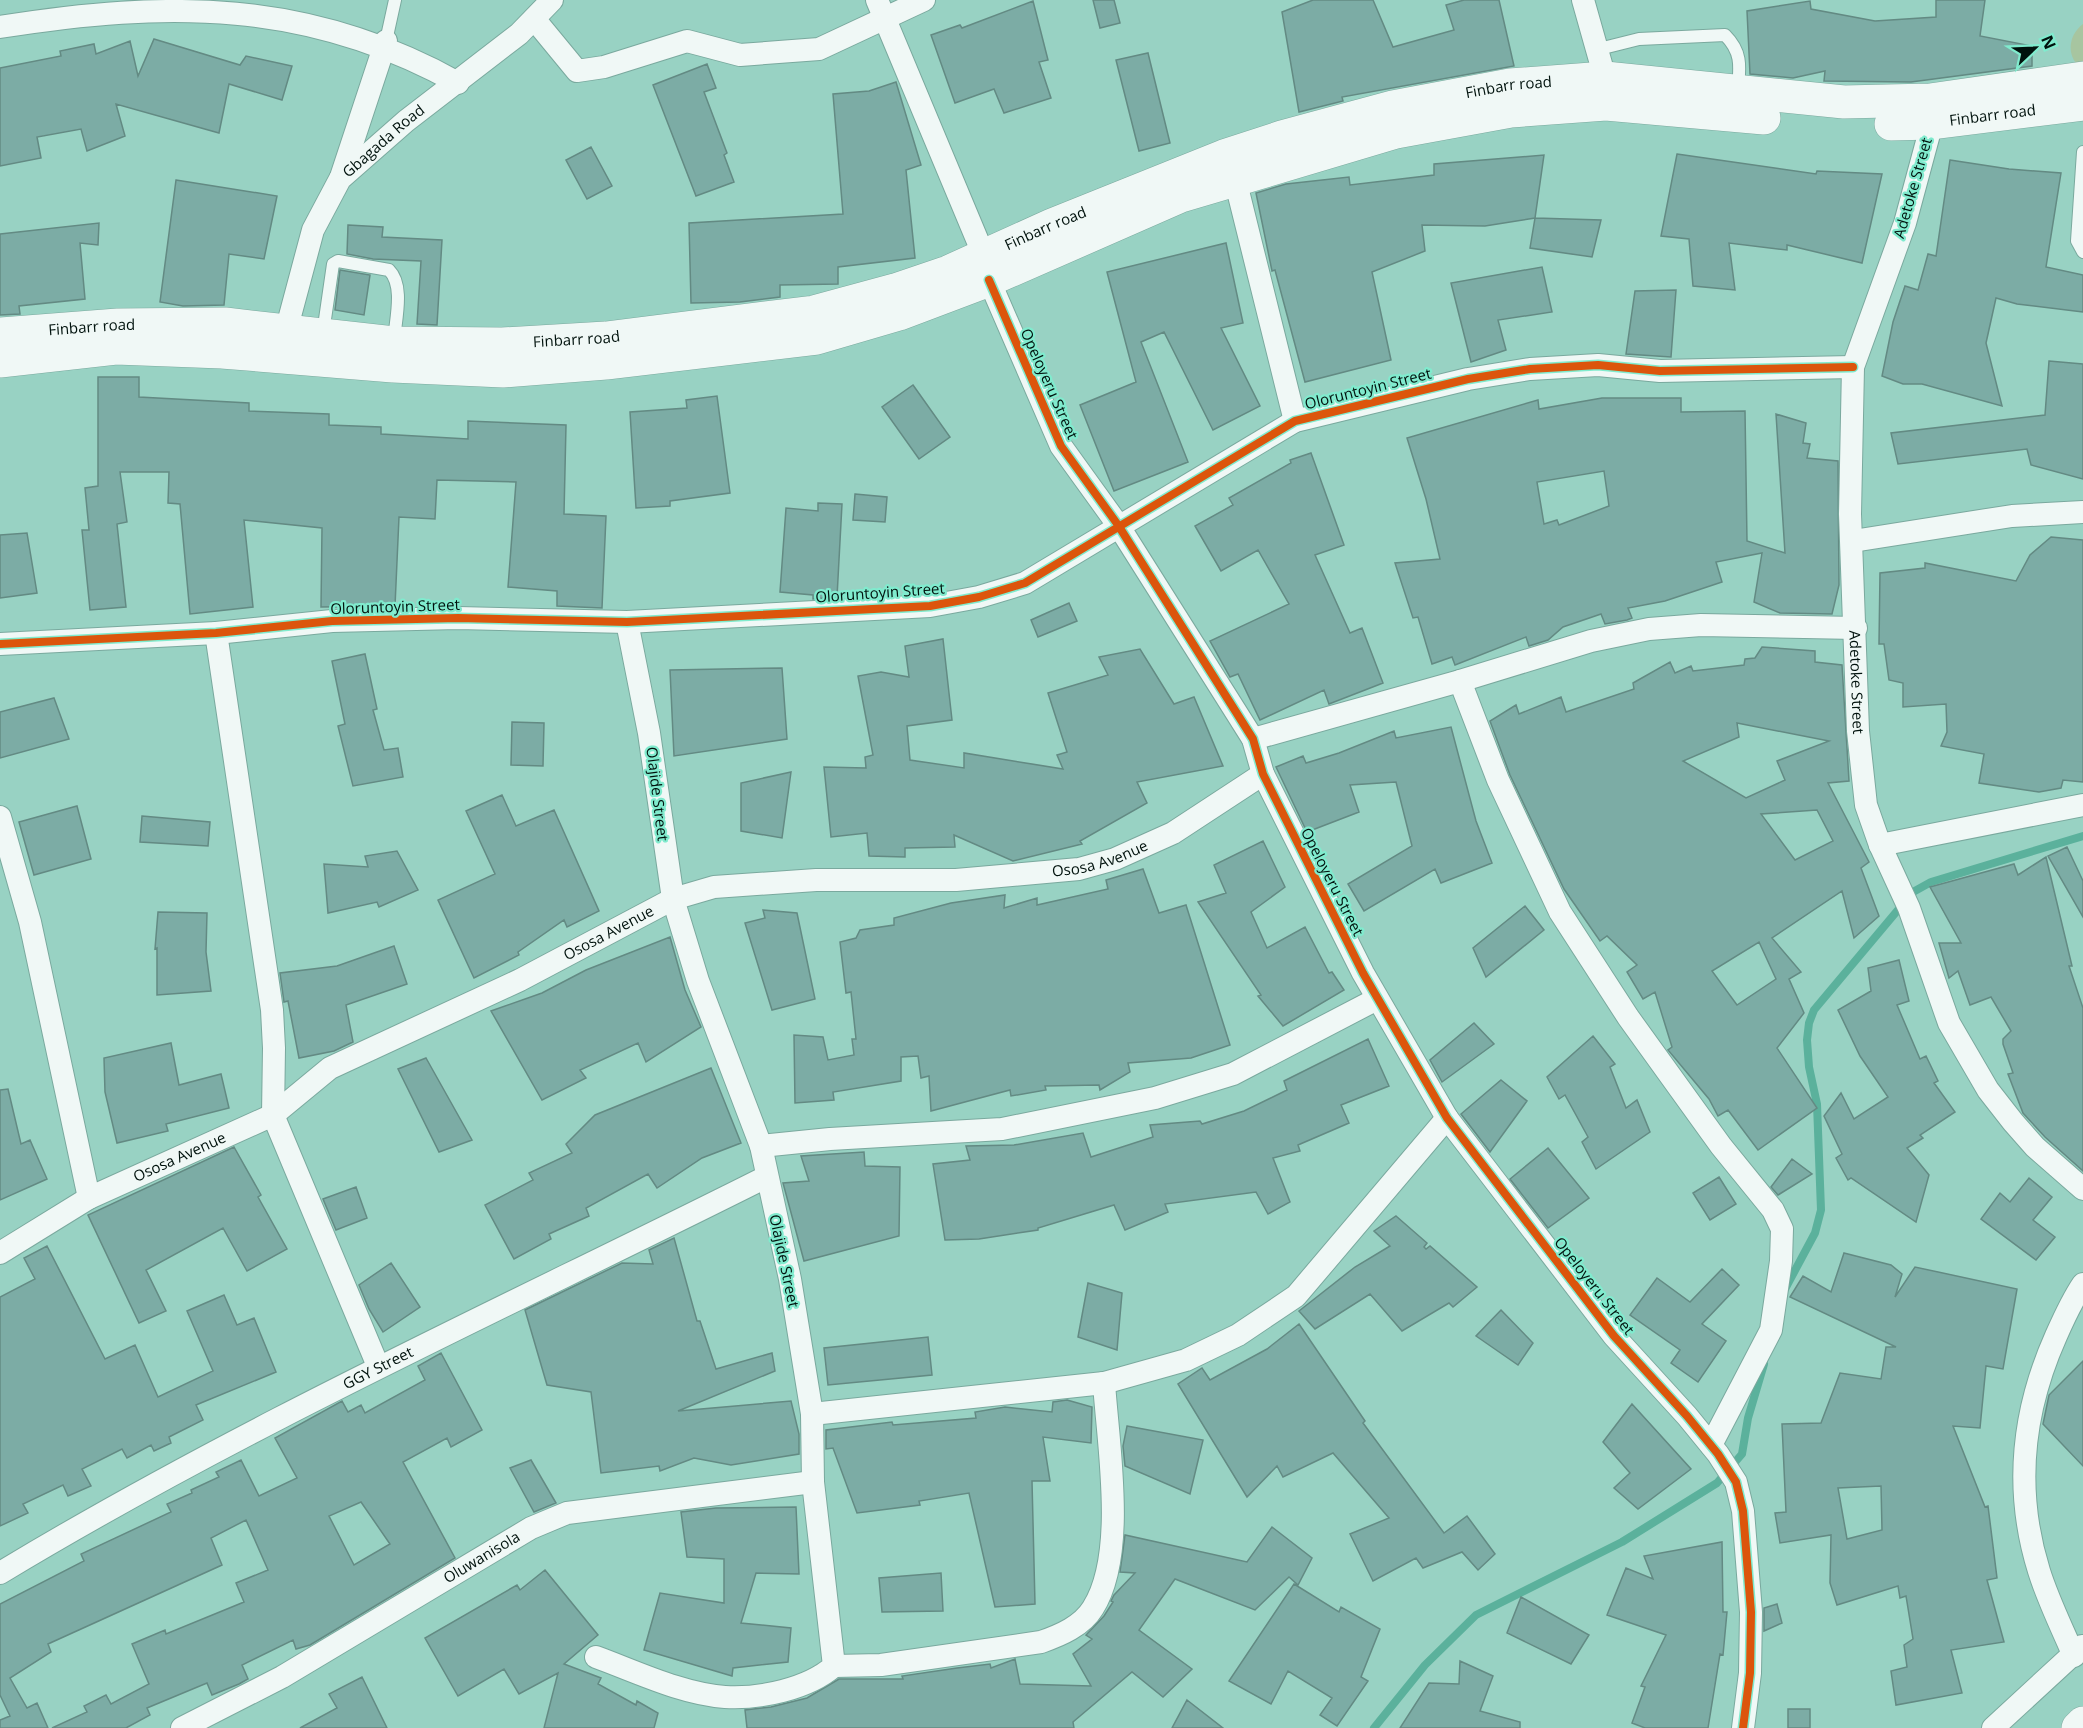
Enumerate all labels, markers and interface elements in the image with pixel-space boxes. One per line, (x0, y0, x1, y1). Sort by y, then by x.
north arrow (2005, 18, 2065, 78)
text: N (2036, 32, 2061, 52)
street label: Finbarr road (1464, 71, 1553, 102)
street label: Gbagada Road (338, 99, 428, 181)
street label: Finbarr road (1948, 99, 2037, 130)
street label: Adetoke Street (1888, 135, 1936, 240)
street label: Finbarr road (1001, 201, 1089, 254)
street label: Finbarr road (47, 314, 135, 339)
street label: Finbarr road (532, 325, 621, 351)
street label: Opeloyeru Street (1017, 325, 1083, 442)
street label: Oloruntoyin Street (1302, 363, 1433, 413)
street label: Oloruntoyin Street (815, 578, 945, 607)
street label: Oloruntoyin Street (330, 594, 460, 618)
street label: Adetoke Street (1845, 630, 1869, 735)
street label: Olajide Street (642, 746, 674, 842)
street label: Opeloyeru Street (1297, 824, 1369, 939)
street label: Ososa Avenue (1051, 835, 1151, 880)
street label: Ososa Avenue (559, 900, 657, 964)
street label: Ososa Avenue (130, 1127, 229, 1186)
street label: Olajide Street (765, 1212, 805, 1309)
street label: Opeloyeru Street (1550, 1232, 1639, 1338)
street label: GGY Street (339, 1341, 416, 1393)
street label: Oluwanisola (439, 1526, 523, 1587)

